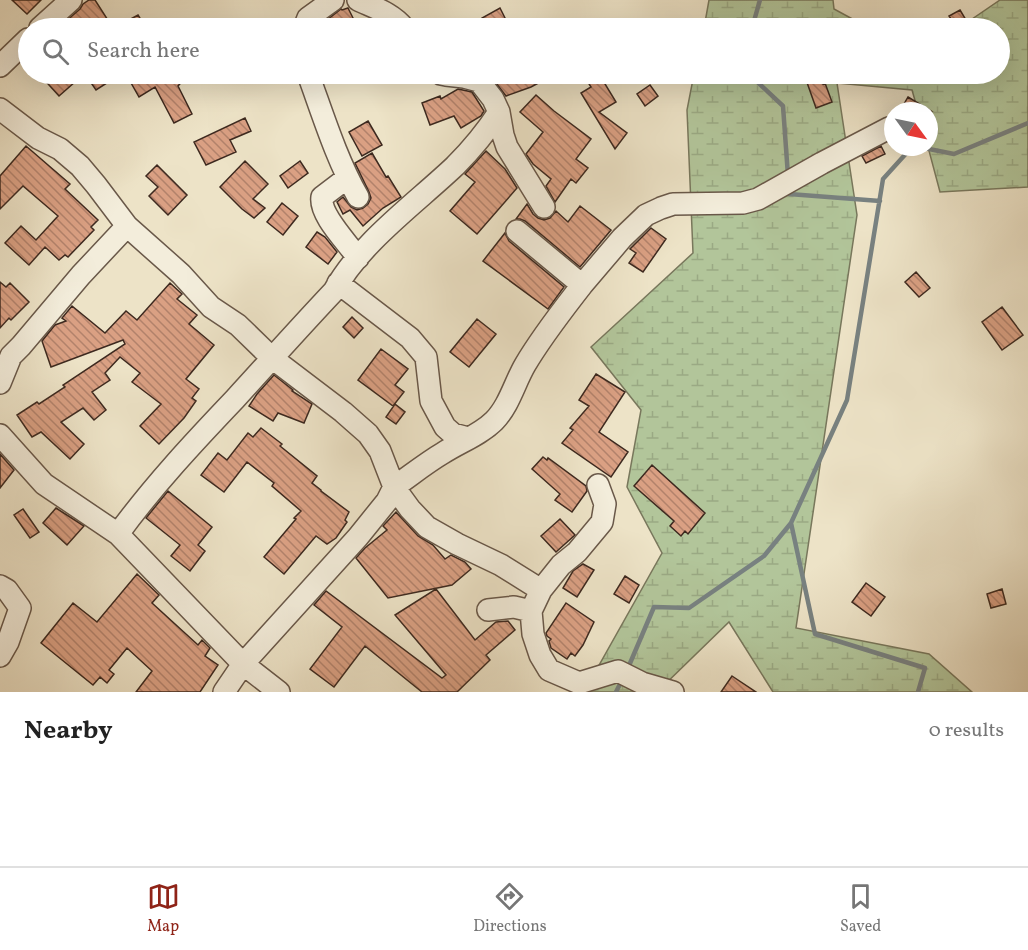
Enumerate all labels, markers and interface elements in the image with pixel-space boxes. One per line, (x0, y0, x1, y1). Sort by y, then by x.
search box (18, 18, 1010, 84)
icon: search (39, 35, 72, 68)
text: Search here (87, 36, 200, 67)
north arrow (884, 102, 938, 156)
text: Nearby (24, 713, 113, 749)
text: 0 results (929, 717, 1004, 745)
tab: Map (147, 880, 180, 938)
tab: Directions (473, 880, 547, 938)
tab: Saved (840, 880, 881, 938)

